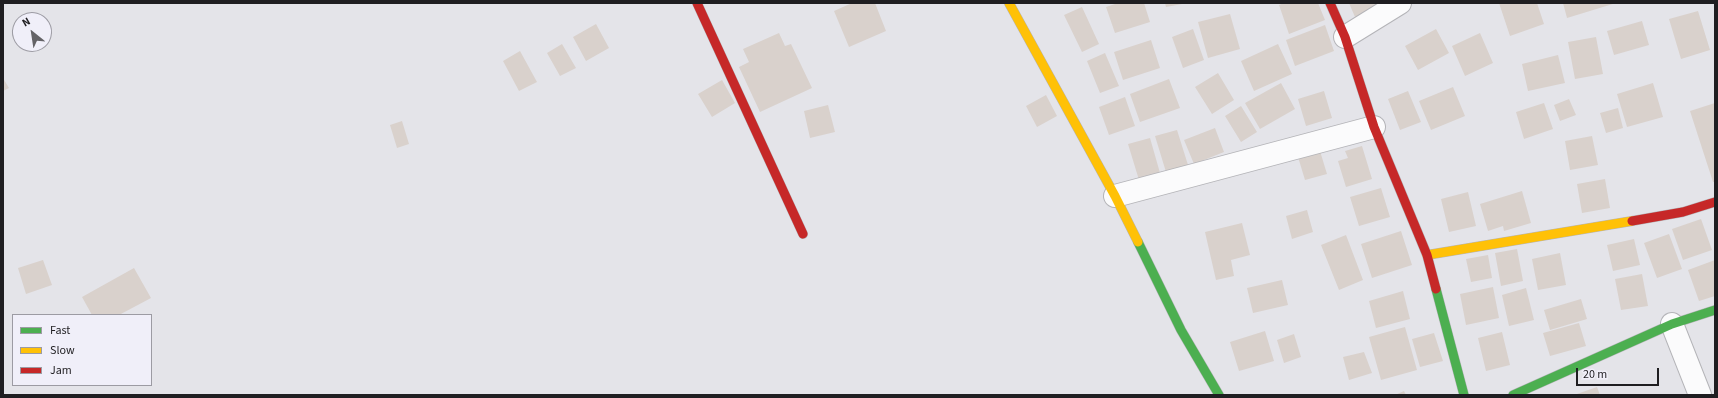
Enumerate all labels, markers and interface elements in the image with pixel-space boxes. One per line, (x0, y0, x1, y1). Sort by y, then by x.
north arrow (12, 12, 52, 52)
text: N (19, 14, 33, 30)
legend (12, 314, 152, 386)
text: Fast (50, 322, 70, 339)
text: Slow (50, 342, 75, 359)
scale bar (1578, 360, 1661, 386)
text: Jam (50, 362, 72, 379)
text: 20 m (1583, 366, 1607, 383)

